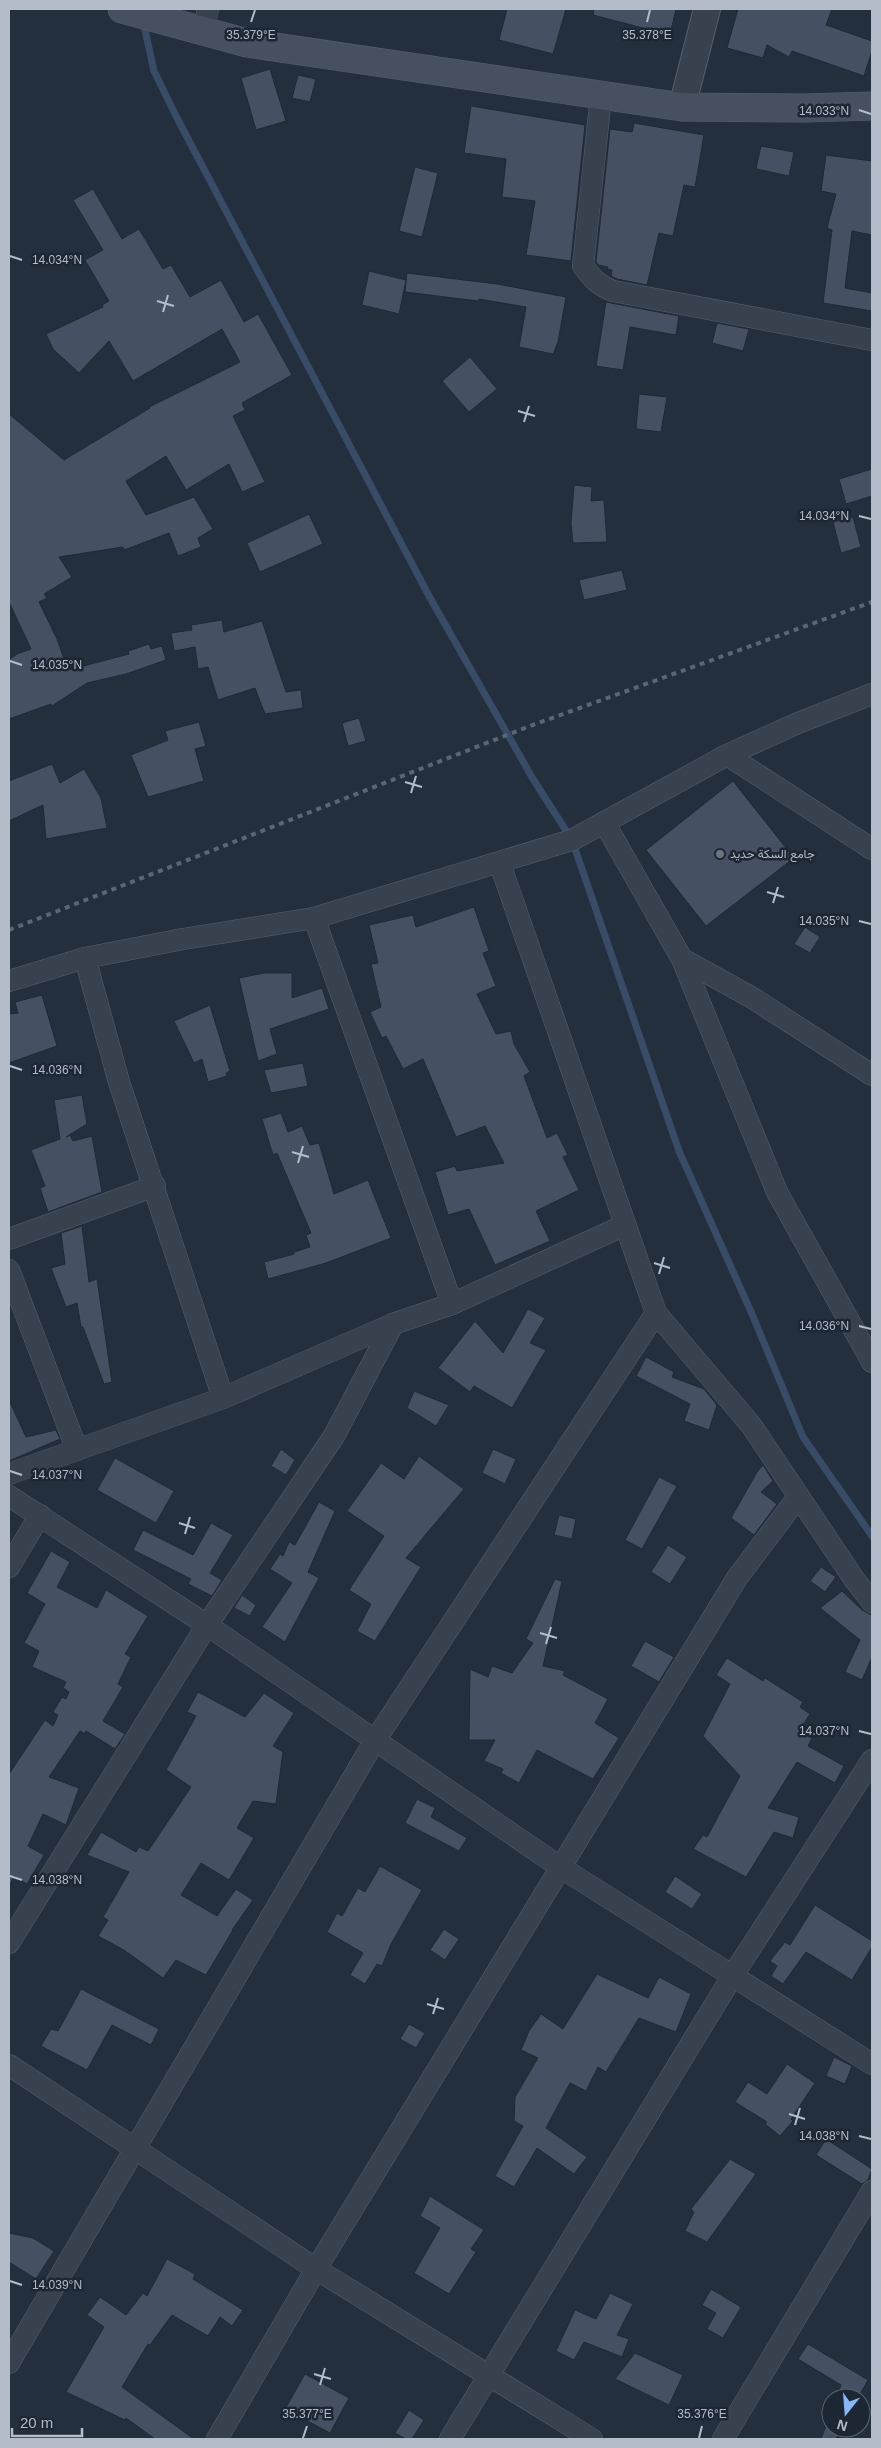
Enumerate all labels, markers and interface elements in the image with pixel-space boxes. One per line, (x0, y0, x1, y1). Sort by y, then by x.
text: 35.379°E (226, 28, 276, 42)
text: 35.378°E (622, 28, 672, 42)
text: 14.033°N (799, 104, 849, 118)
text: 14.034°N (32, 253, 82, 267)
text: 14.034°N (799, 509, 849, 523)
text: 14.035°N (32, 658, 82, 672)
place label: جامع السكة حديد (730, 847, 815, 863)
marker: جامع السكة حديد (714, 848, 726, 860)
text: 14.035°N (799, 914, 849, 928)
text: 14.036°N (32, 1063, 82, 1077)
text: 14.036°N (799, 1319, 849, 1333)
text: 14.037°N (32, 1468, 82, 1482)
text: 14.037°N (799, 1724, 849, 1738)
text: 14.038°N (32, 1873, 82, 1887)
text: 14.038°N (799, 2129, 849, 2143)
text: 14.039°N (32, 2278, 82, 2292)
north arrow (821, 2388, 871, 2438)
scale bar (12, 2406, 82, 2438)
text: 35.377°E (282, 2407, 332, 2421)
text: 35.376°E (677, 2407, 727, 2421)
text: 20 m (20, 2414, 53, 2431)
text: N (835, 2416, 849, 2435)

